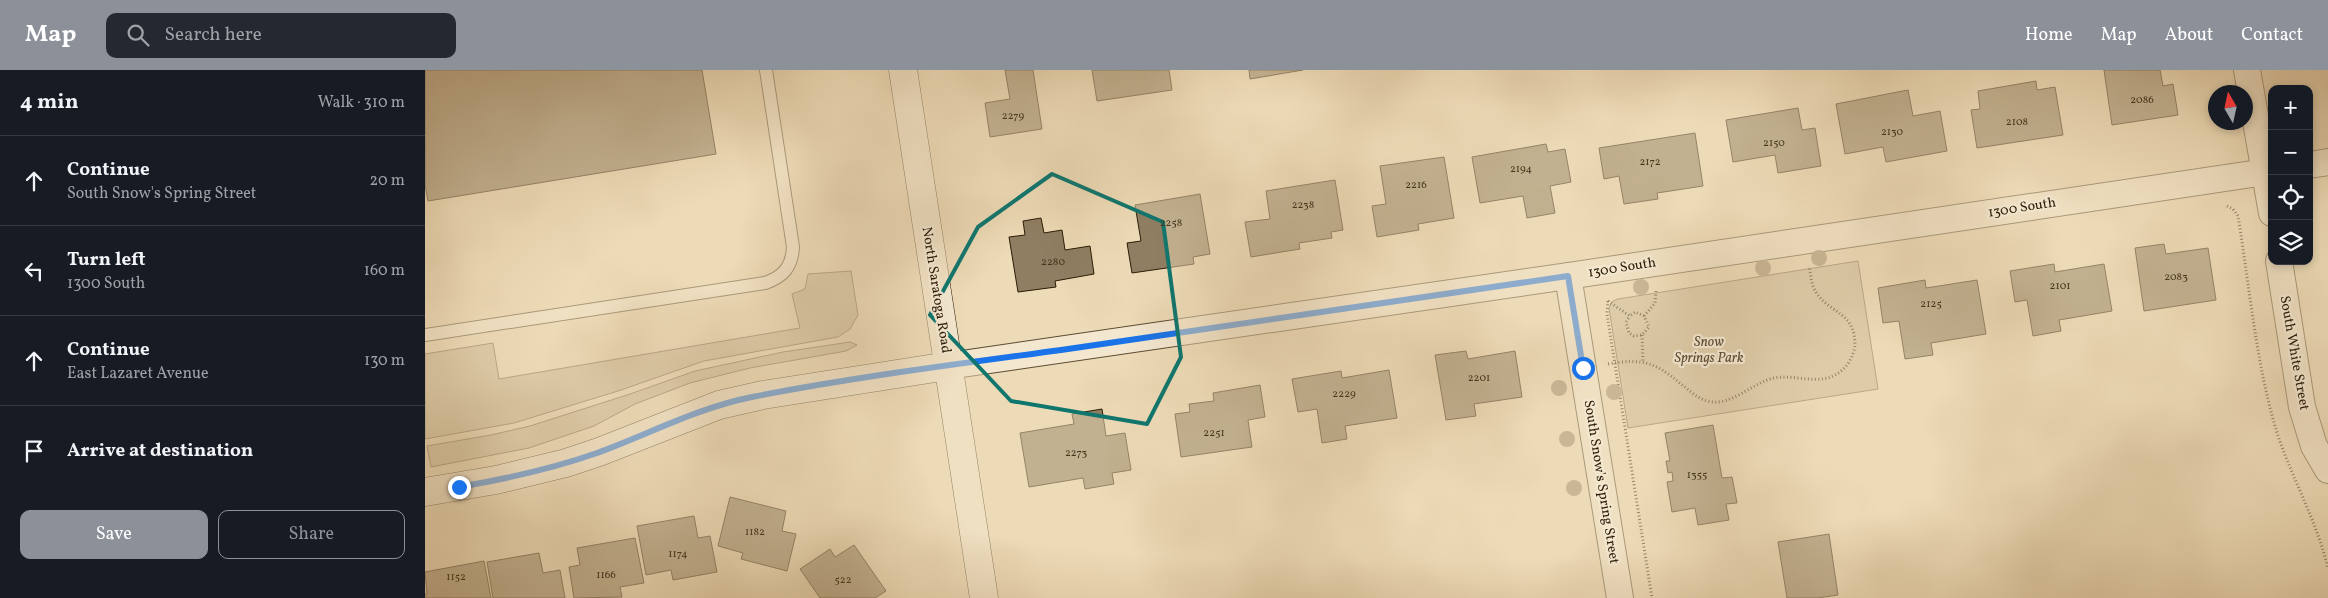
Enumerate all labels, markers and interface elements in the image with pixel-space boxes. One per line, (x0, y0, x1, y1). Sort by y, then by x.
search box (106, 13, 456, 58)
text: Map (25, 18, 76, 52)
icon: search (124, 21, 152, 49)
text: Search here (164, 22, 262, 48)
text: Home (2025, 23, 2073, 48)
text: Map (2101, 23, 2137, 48)
text: About (2165, 23, 2213, 48)
text: Contact (2241, 23, 2303, 48)
north arrow (2208, 85, 2253, 130)
map controls (2268, 85, 2313, 265)
button: + (2268, 85, 2313, 130)
text: 4 min (20, 88, 79, 117)
text: Walk · 310 m (318, 92, 405, 114)
house number: 2086 (2130, 93, 2154, 108)
house number: 2279 (1002, 109, 1025, 124)
house number: 2108 (2006, 115, 2029, 130)
house number: 2130 (1881, 125, 1903, 140)
button: − (2268, 130, 2313, 175)
house number: 2150 (1763, 136, 1785, 151)
house number: 2172 (1639, 155, 1661, 170)
text: Continue (67, 157, 150, 183)
house number: 2194 (1510, 162, 1533, 177)
icon: ahead (20, 167, 48, 195)
text: 20 m (370, 170, 405, 192)
button: locate (2268, 175, 2313, 220)
house number: 2216 (1405, 178, 1427, 193)
text: South Snow's Spring Street (67, 183, 256, 205)
street label: 1300 South (1987, 193, 2057, 223)
house number: 2238 (1292, 198, 1315, 213)
house number: 2258 (1160, 216, 1183, 231)
button: layers (2268, 220, 2313, 265)
street label: North Saratoga Road (917, 225, 955, 355)
text: Turn left (67, 247, 146, 273)
street label: 1300 South (1587, 253, 1657, 283)
house number: 2280 (1041, 255, 1065, 270)
icon: left (20, 257, 48, 285)
text: 160 m (364, 260, 405, 282)
house number: 2083 (2164, 270, 2188, 285)
text: 1300 South (67, 273, 145, 295)
house number: 2101 (2049, 279, 2071, 294)
street label: South White Street (2275, 294, 2313, 412)
house number: 2125 (1920, 297, 1942, 312)
park label: Snow Springs Park (1674, 333, 1744, 368)
text: Continue (67, 337, 150, 363)
icon: ahead (20, 347, 48, 375)
text: 130 m (364, 350, 405, 372)
route start (1572, 357, 1595, 380)
text: East Lazaret Avenue (67, 363, 209, 385)
house number: 2201 (1468, 371, 1490, 386)
house number: 2229 (1332, 387, 1356, 402)
street label: South Snow's Spring Street (1579, 399, 1623, 565)
house number: 2251 (1203, 426, 1225, 441)
icon: arrive (20, 437, 48, 465)
text: Arrive at destination (67, 438, 253, 464)
house number: 2273 (1065, 446, 1087, 461)
house number: 1355 (1687, 468, 1707, 483)
route end (448, 476, 471, 499)
button: Save (20, 510, 208, 559)
button: Share (218, 510, 405, 559)
house number: 1182 (745, 525, 765, 540)
house number: 1174 (668, 547, 688, 562)
house number: 1166 (596, 568, 616, 583)
house number: 1152 (446, 570, 466, 585)
house number: 522 (834, 573, 852, 588)

